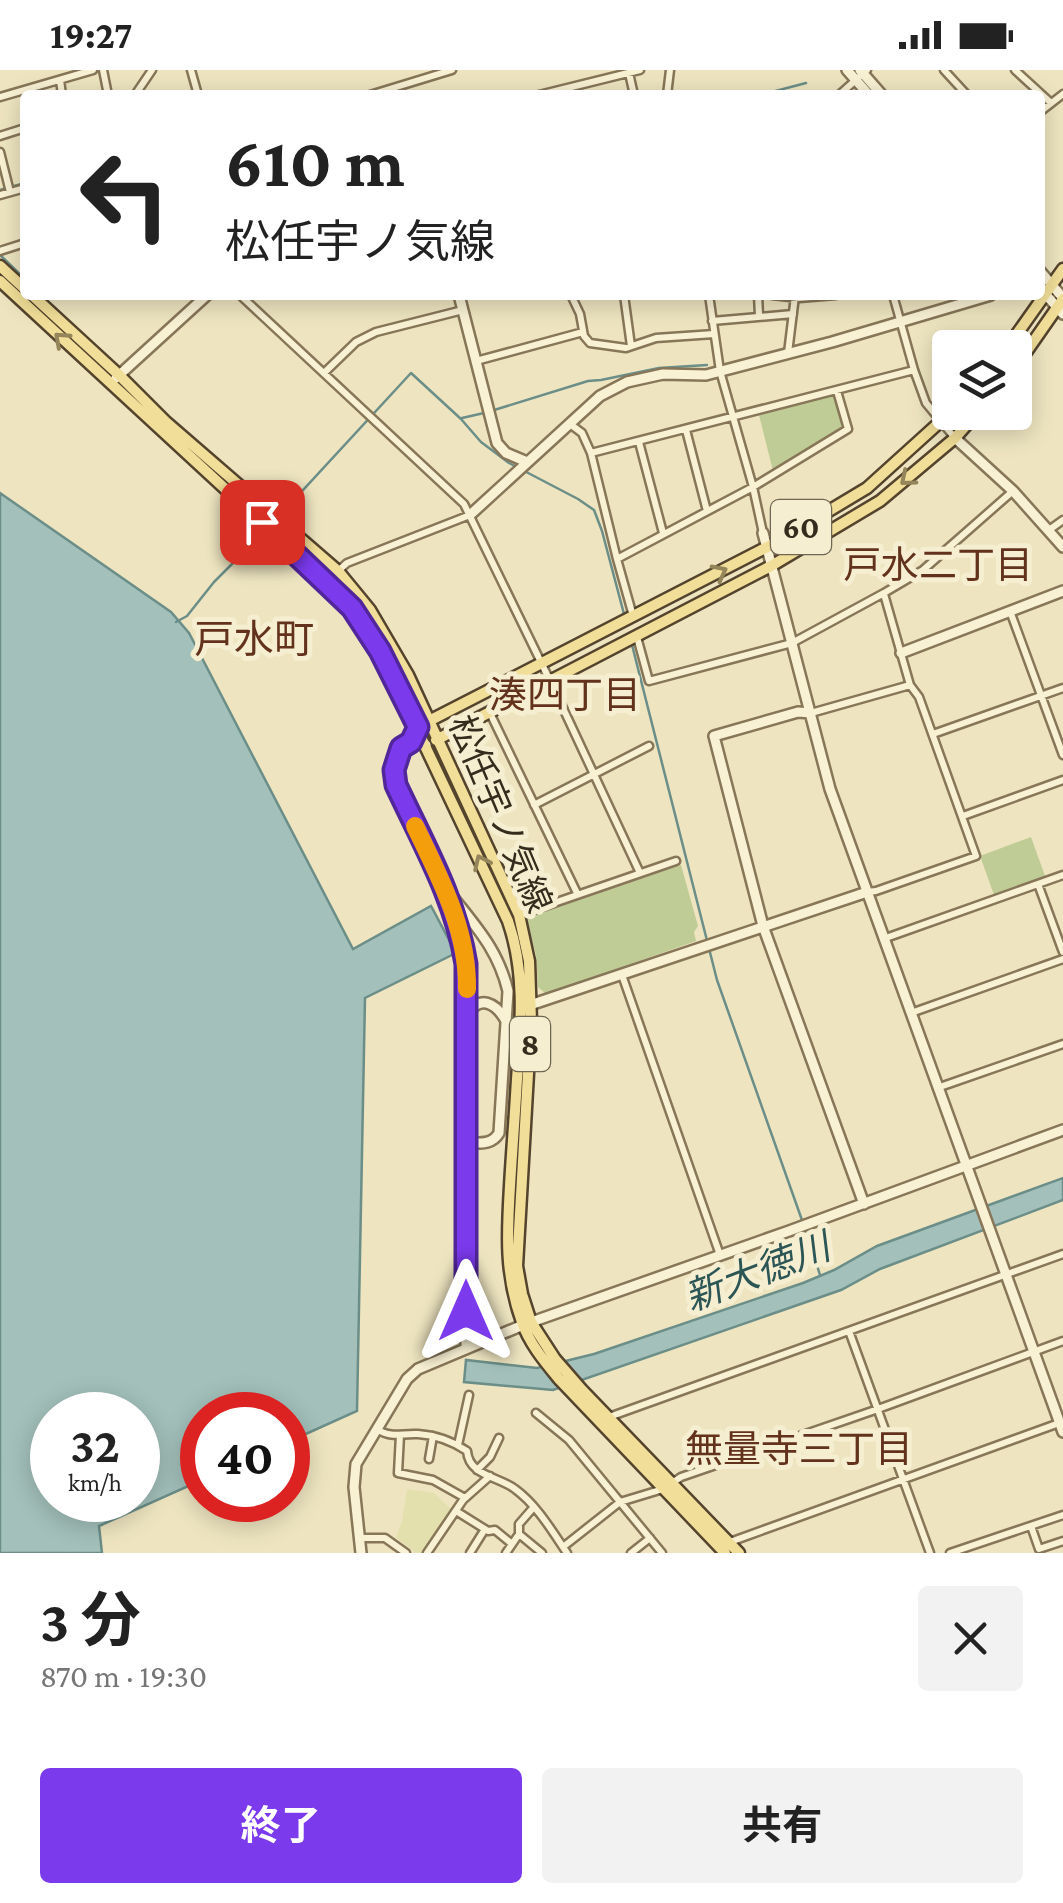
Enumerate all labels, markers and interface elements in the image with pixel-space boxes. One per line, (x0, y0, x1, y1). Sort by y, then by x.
text: 19:27 (50, 14, 132, 56)
text: 610 m (225, 123, 405, 201)
icon: left (60, 130, 190, 260)
text: 松任宇ノ気線 (225, 217, 495, 267)
map controls (932, 330, 1032, 430)
button: layers (932, 330, 1032, 430)
one-way arrow (54, 333, 73, 351)
one-way arrow (900, 467, 918, 485)
pin (220, 480, 305, 565)
icon: arrive (235, 495, 290, 550)
road number: 60 (771, 500, 831, 554)
district label: 戸水二丁目 (843, 544, 1033, 586)
one-way arrow (709, 564, 727, 584)
district label: 戸水町 (194, 617, 314, 662)
district label: 湊四丁目 (489, 674, 641, 716)
street label: 松任宇ノ気線 (441, 710, 559, 918)
one-way arrow (473, 854, 493, 872)
road number: 8 (510, 1017, 550, 1071)
water label: 新大徳川 (679, 1224, 839, 1319)
position arrow (414, 1259, 518, 1363)
speed limit sign: 40 (180, 1392, 310, 1522)
text: 32 (70, 1417, 120, 1473)
district label: 無量寺三丁目 (685, 1428, 913, 1470)
text: km/h (68, 1469, 122, 1496)
button: close (918, 1586, 1023, 1691)
text: 3 分 (40, 1587, 141, 1654)
text: 870 m · 19:30 (40, 1658, 207, 1694)
button: 終了 (40, 1768, 522, 1883)
button: 共有 (542, 1768, 1023, 1883)

